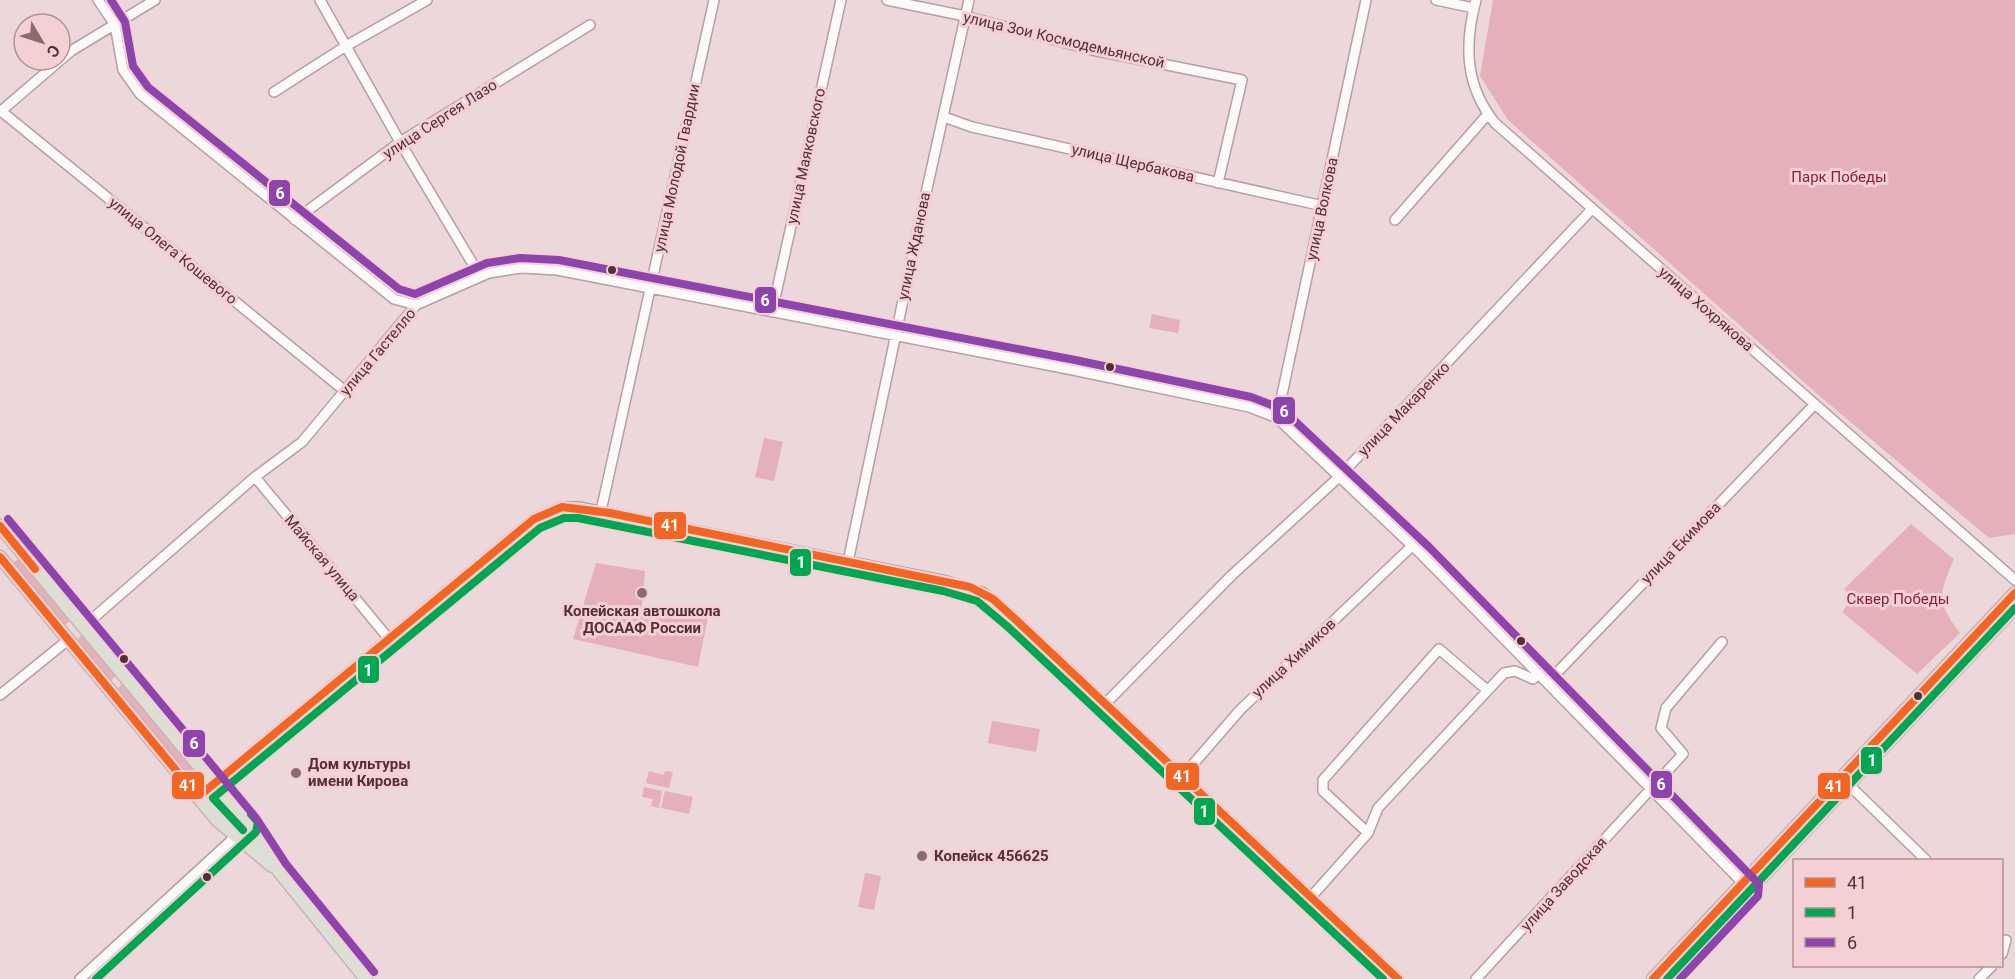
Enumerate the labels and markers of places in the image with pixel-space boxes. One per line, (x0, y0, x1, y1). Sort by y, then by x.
unlabelled marker (606, 264, 618, 276)
unlabelled marker (1104, 361, 1116, 373)
marker: Копейская автошкола ДОСААФ России (635, 586, 649, 600)
place label: Копейская автошкола ДОСААФ России (563, 602, 721, 637)
unlabelled marker (1515, 635, 1527, 647)
unlabelled marker (118, 653, 130, 665)
unlabelled marker (1912, 690, 1924, 702)
place label: Дом культуры имени Кирова (308, 755, 411, 790)
marker: Дом культуры имени Кирова (289, 766, 303, 780)
place label: Копейск 456625 (934, 847, 1049, 865)
marker: Копейск 456625 (915, 849, 929, 863)
unlabelled marker (201, 871, 213, 883)

